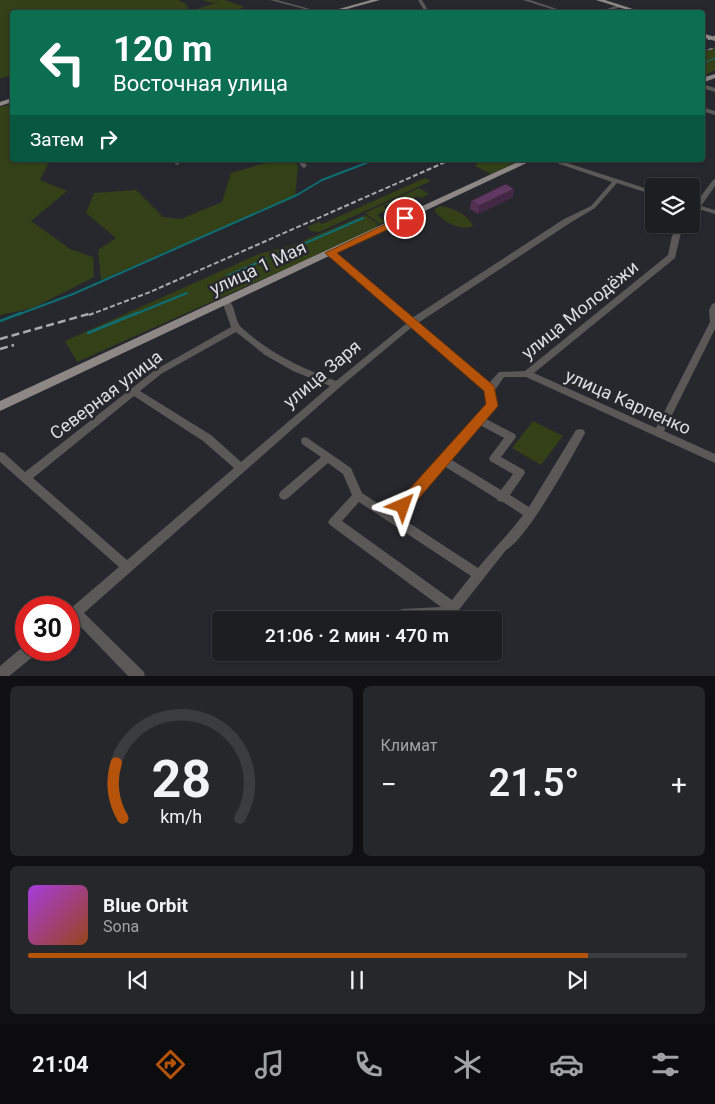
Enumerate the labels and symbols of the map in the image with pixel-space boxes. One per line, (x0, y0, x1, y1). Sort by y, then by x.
pin (384, 197, 426, 239)
street label: улица 1 Мая (206, 236, 309, 299)
street label: улица Молодёжи (517, 256, 642, 363)
street label: улица Заря (279, 335, 365, 412)
street label: Северная улица (45, 346, 166, 444)
street label: улица Карпенко (562, 364, 694, 439)
position arrow (376, 479, 428, 531)
speed limit sign: 30 (15, 596, 80, 661)

